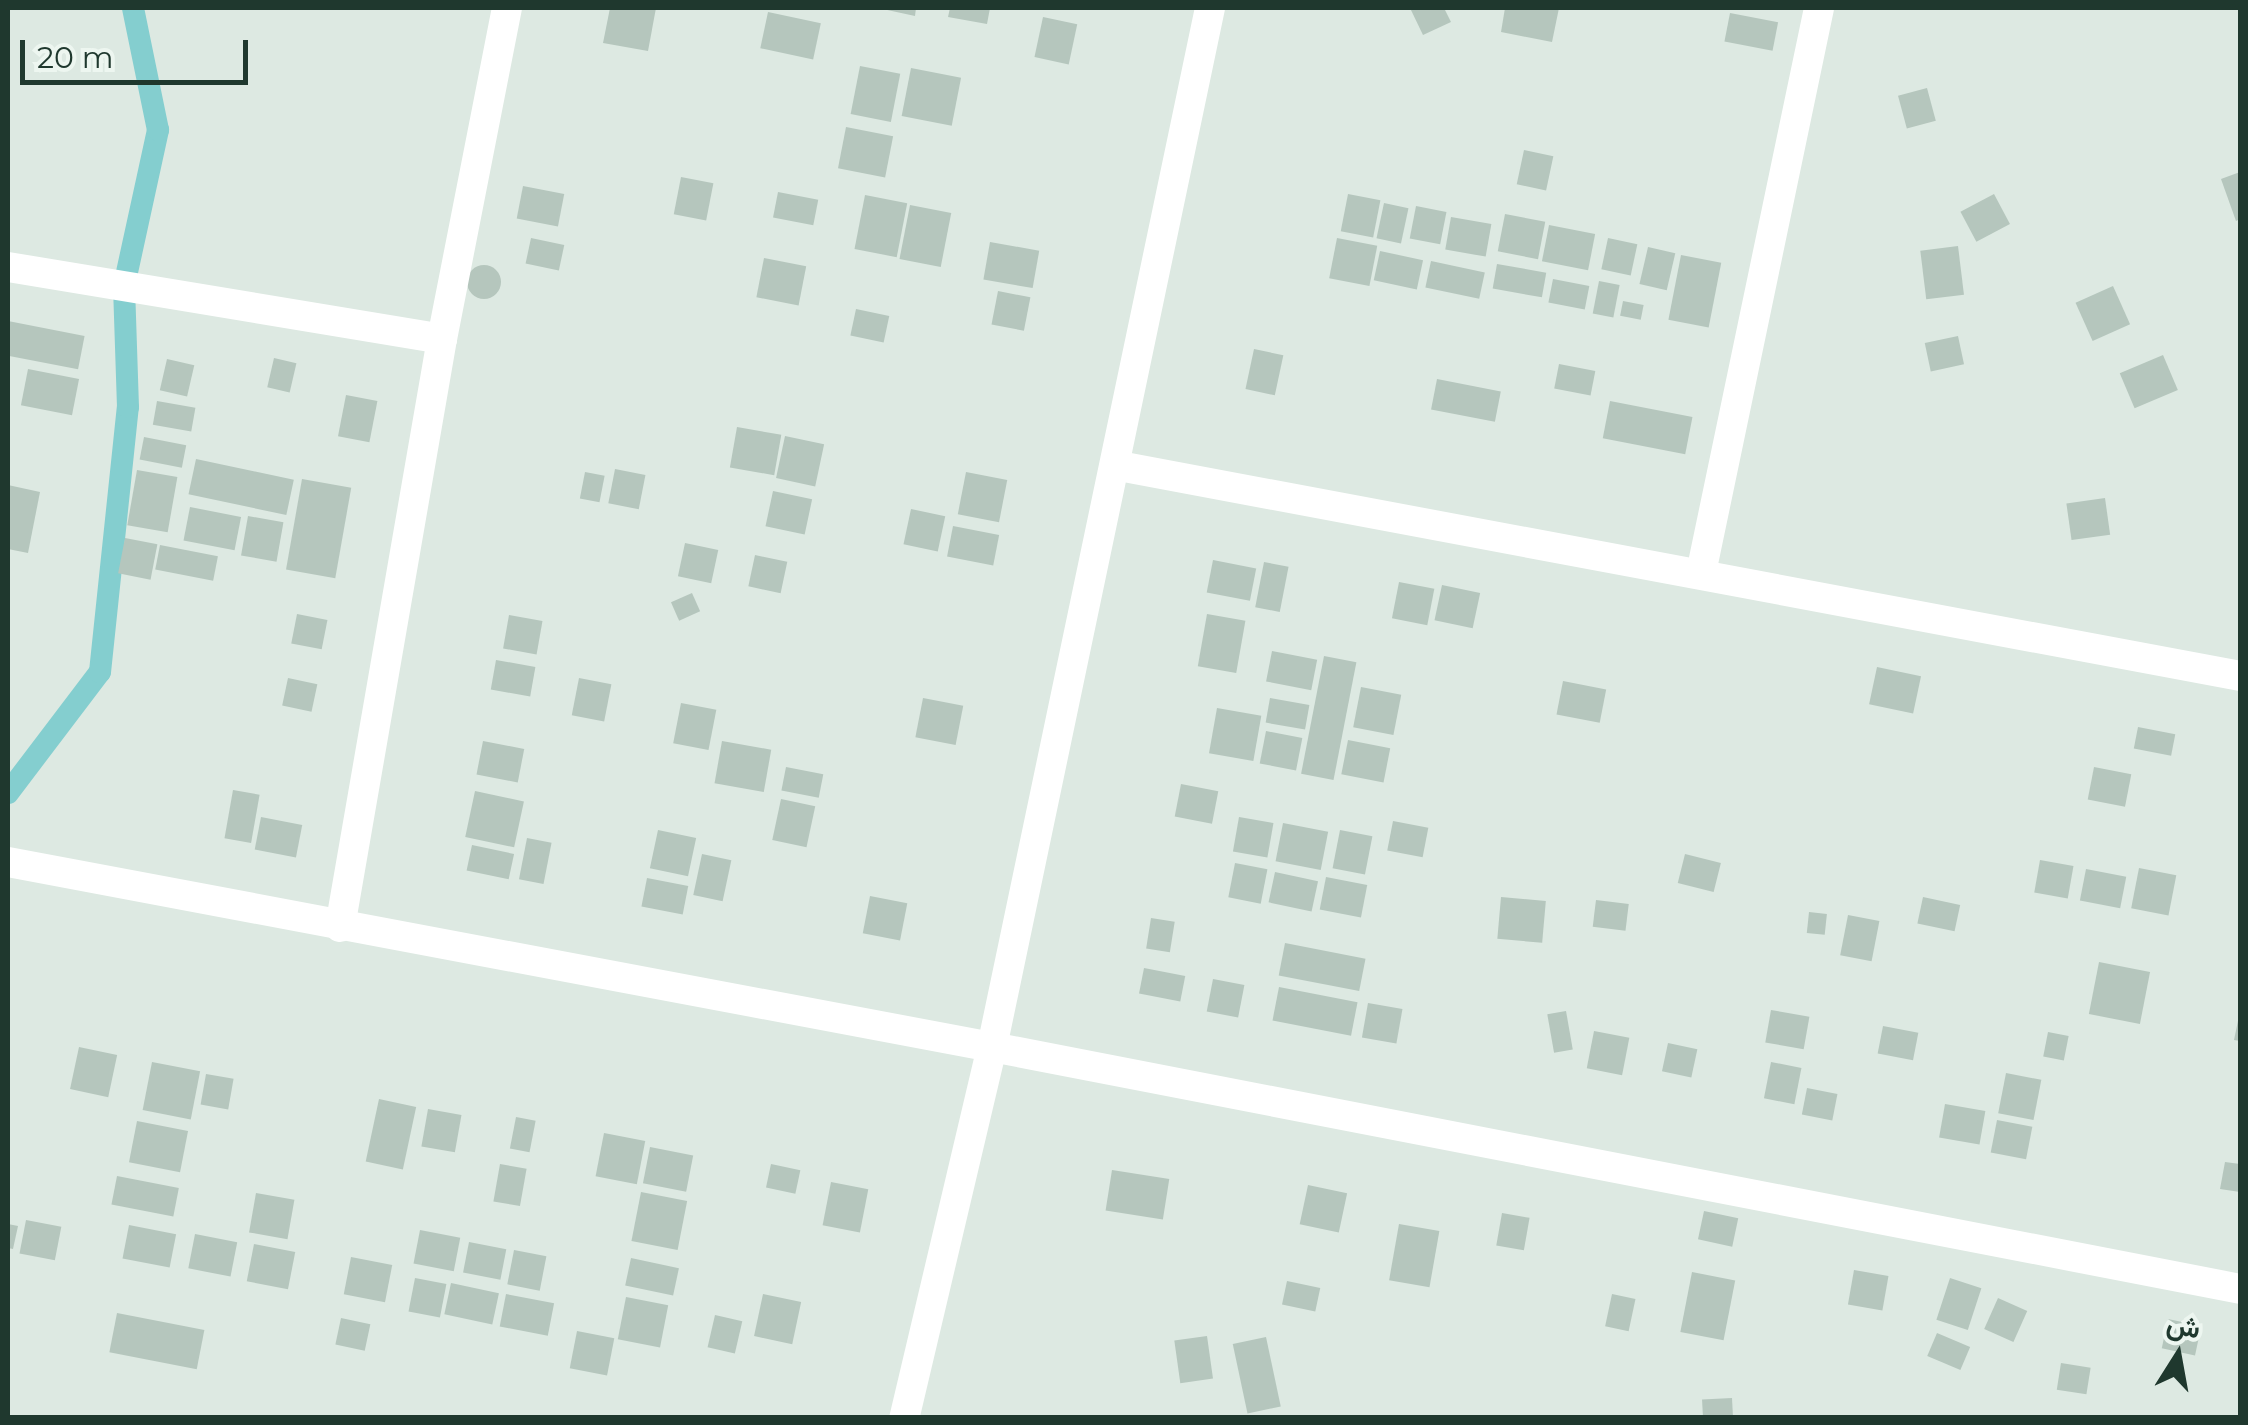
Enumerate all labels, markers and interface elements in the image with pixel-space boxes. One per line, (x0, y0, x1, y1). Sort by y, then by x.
scale bar (25, 20, 252, 82)
text: 20 m (37, 39, 114, 76)
north arrow (2128, 1305, 2228, 1405)
text: ش (2164, 1306, 2203, 1345)

